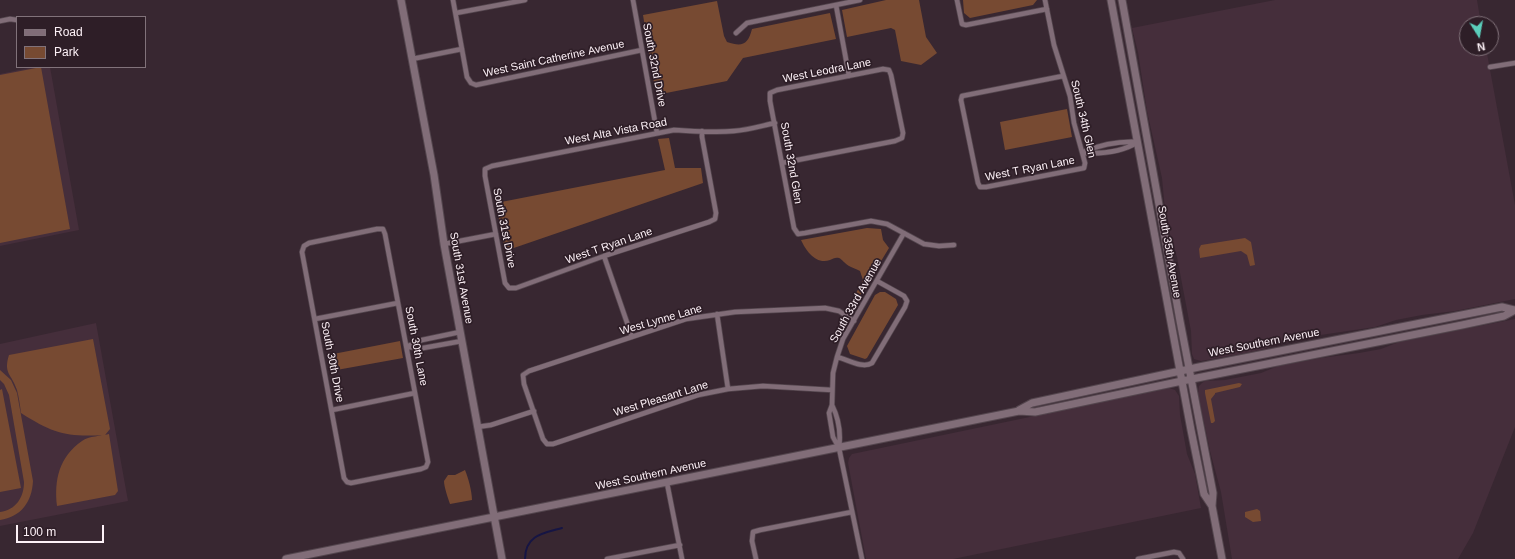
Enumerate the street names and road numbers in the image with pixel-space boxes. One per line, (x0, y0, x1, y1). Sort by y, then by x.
street label: South 32nd Drive (639, 22, 669, 108)
street label: West Saint Catherine Avenue (482, 38, 626, 80)
street label: West Leodra Lane (782, 56, 872, 86)
street label: South 34th Glen (1068, 79, 1098, 159)
street label: West Alta Vista Road (564, 116, 668, 148)
street label: South 32nd Glen (777, 121, 805, 205)
street label: West T Ryan Lane (984, 154, 1076, 184)
street label: South 31st Drive (490, 187, 518, 269)
street label: South 35th Avenue (1154, 205, 1184, 299)
street label: West T Ryan Lane (564, 225, 654, 267)
street label: South 31st Avenue (446, 231, 476, 325)
street label: South 33rd Avenue (827, 257, 885, 345)
street label: West Lynne Lane (618, 302, 704, 338)
street label: South 30th Lane (402, 305, 430, 387)
street label: South 30th Drive (318, 321, 346, 403)
street label: West Southern Avenue (1207, 326, 1321, 360)
street label: West Pleasant Lane (612, 378, 710, 420)
street label: West Southern Avenue (594, 457, 708, 493)

